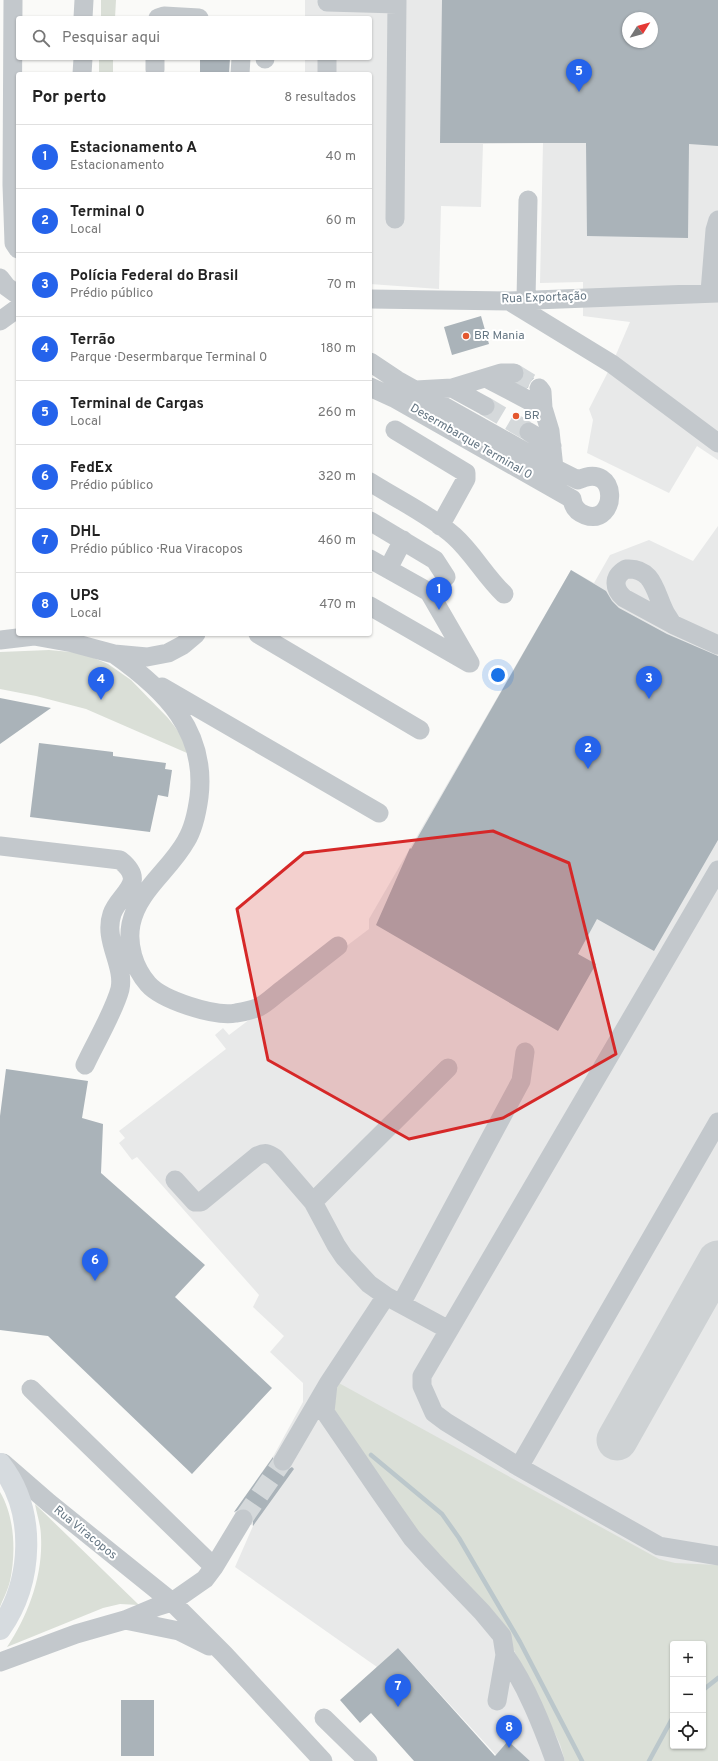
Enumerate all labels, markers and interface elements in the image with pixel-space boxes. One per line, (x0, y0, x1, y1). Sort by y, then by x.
north arrow (622, 12, 658, 48)
search box (16, 16, 372, 60)
icon: search (30, 27, 52, 49)
text: Pesquisar aqui (62, 29, 160, 48)
pin: 5 (566, 59, 592, 92)
text: Por perto (32, 87, 106, 109)
text: 8 resultados (284, 90, 356, 106)
text: Estacionamento A (70, 139, 197, 158)
text: 1 (42, 149, 48, 165)
text: 40 m (326, 149, 356, 165)
text: Estacionamento (70, 158, 164, 174)
text: Terminal 0 (70, 203, 145, 222)
text: 2 (41, 213, 49, 229)
text: 60 m (326, 213, 356, 229)
text: Local (70, 222, 101, 238)
text: Polícia Federal do Brasil (70, 267, 238, 286)
text: 3 (41, 277, 49, 293)
text: 70 m (327, 277, 356, 293)
text: Prédio público (70, 286, 153, 302)
street label: Rua Exportação (501, 289, 587, 307)
place label: BR Mania (474, 328, 525, 344)
text: Terrão (70, 331, 115, 350)
marker: BR Mania (461, 331, 471, 341)
text: 4 (41, 341, 49, 357)
text: 180 m (321, 341, 356, 357)
text: Parque · Desermbarque Terminal 0 (70, 350, 267, 366)
text: Terminal de Cargas (70, 395, 204, 414)
street label: Desermbarque Terminal 0 (407, 400, 535, 484)
text: 5 (41, 405, 49, 421)
text: 260 m (318, 405, 356, 421)
place label: BR (524, 408, 540, 424)
marker: BR (511, 411, 521, 421)
text: Local (70, 414, 101, 430)
text: FedEx (70, 459, 113, 478)
text: 6 (41, 469, 49, 485)
text: 320 m (318, 469, 356, 485)
text: Prédio público (70, 478, 153, 494)
text: DHL (70, 523, 100, 542)
text: 7 (42, 533, 48, 549)
text: 460 m (318, 533, 356, 549)
text: Prédio público · Rua Viracopos (70, 542, 243, 558)
pin: 1 (426, 577, 452, 610)
text: UPS (70, 587, 99, 606)
text: 8 (41, 597, 49, 613)
text: 470 m (319, 597, 356, 613)
text: Local (70, 606, 101, 622)
your location (488, 665, 508, 685)
pin: 3 (636, 666, 662, 699)
pin: 4 (88, 667, 114, 700)
pin: 2 (575, 736, 601, 769)
pin: 6 (82, 1248, 108, 1281)
street label: Rua Viracopos (50, 1503, 120, 1563)
map controls (670, 1641, 706, 1749)
button: + (670, 1641, 706, 1677)
pin: 7 (385, 1674, 411, 1707)
button: − (670, 1677, 706, 1713)
button: locate (670, 1713, 706, 1749)
pin: 8 (496, 1715, 522, 1748)

